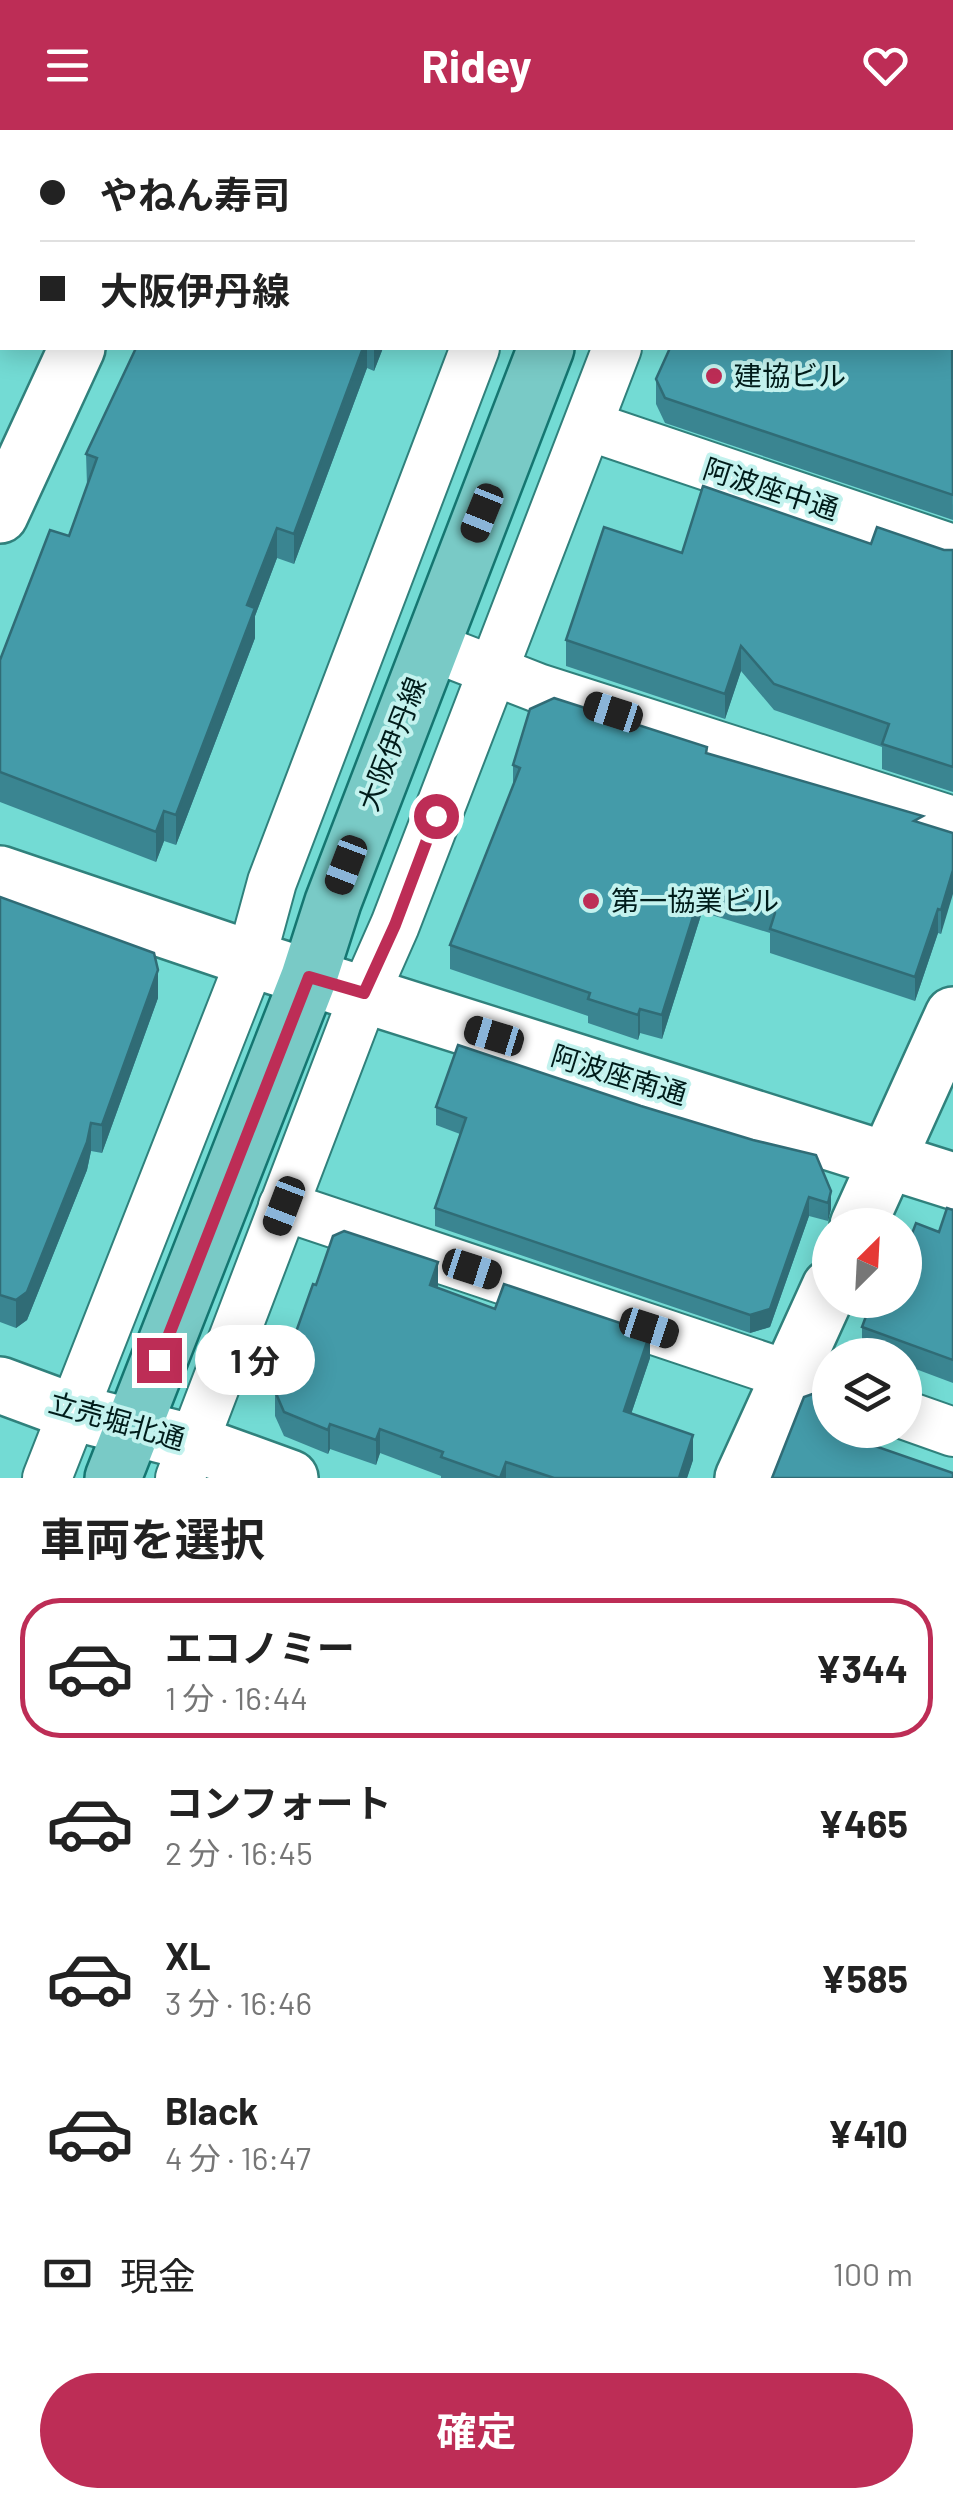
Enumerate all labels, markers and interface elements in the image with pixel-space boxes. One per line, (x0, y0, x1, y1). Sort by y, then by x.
icon: menu (40, 38, 95, 93)
text: Ridey (421, 38, 532, 92)
icon: heart (858, 38, 913, 93)
text: やねん寿司 (100, 171, 290, 217)
text: 大阪伊丹線 (100, 267, 290, 313)
place label: 建協ビル (734, 358, 846, 392)
marker: 建協ビル (703, 365, 725, 387)
street label: 阿波座中通 (699, 450, 843, 526)
car (457, 480, 507, 546)
street label: 大阪伊丹線 (350, 672, 432, 815)
car (580, 688, 646, 736)
route start (414, 794, 459, 839)
car (321, 832, 371, 898)
place label: 第一協業ビル (611, 883, 779, 917)
marker: 第一協業ビル (580, 890, 602, 912)
car (461, 1013, 527, 1059)
street label: 阿波座南通 (547, 1037, 691, 1111)
car (259, 1173, 309, 1239)
north arrow (812, 1208, 922, 1318)
map controls (812, 1208, 922, 1448)
car (439, 1245, 505, 1293)
car (616, 1304, 682, 1352)
callout: 1 分 (194, 1325, 314, 1395)
route end (137, 1338, 182, 1383)
button: layers (812, 1338, 922, 1448)
text: 1 分 (230, 1341, 280, 1379)
street label: 立売堀北通 (45, 1384, 189, 1456)
text: 車両を選択 (40, 1511, 265, 1565)
icon: car (45, 1623, 135, 1713)
text: エコノミー (165, 1624, 355, 1670)
text: ¥344 (815, 1645, 908, 1691)
text: 1 分 · 16:44 (165, 1678, 308, 1716)
icon: car (45, 1778, 135, 1868)
text: コンフォート (165, 1779, 392, 1825)
text: ¥465 (818, 1800, 908, 1846)
text: 2 分 · 16:45 (165, 1833, 313, 1871)
text: XL (165, 1932, 211, 1978)
icon: car (45, 1933, 135, 2023)
text: ¥585 (820, 1955, 908, 2001)
text: 3 分 · 16:46 (165, 1983, 312, 2021)
text: Black (165, 2087, 259, 2133)
icon: car (45, 2088, 135, 2178)
text: ¥410 (827, 2110, 908, 2156)
text: 4 分 · 16:47 (165, 2138, 311, 2176)
icon: cash (40, 2246, 95, 2301)
text: 現金 (120, 2252, 196, 2298)
text: 100 m (833, 2254, 913, 2292)
button: 確定 (40, 2373, 913, 2488)

